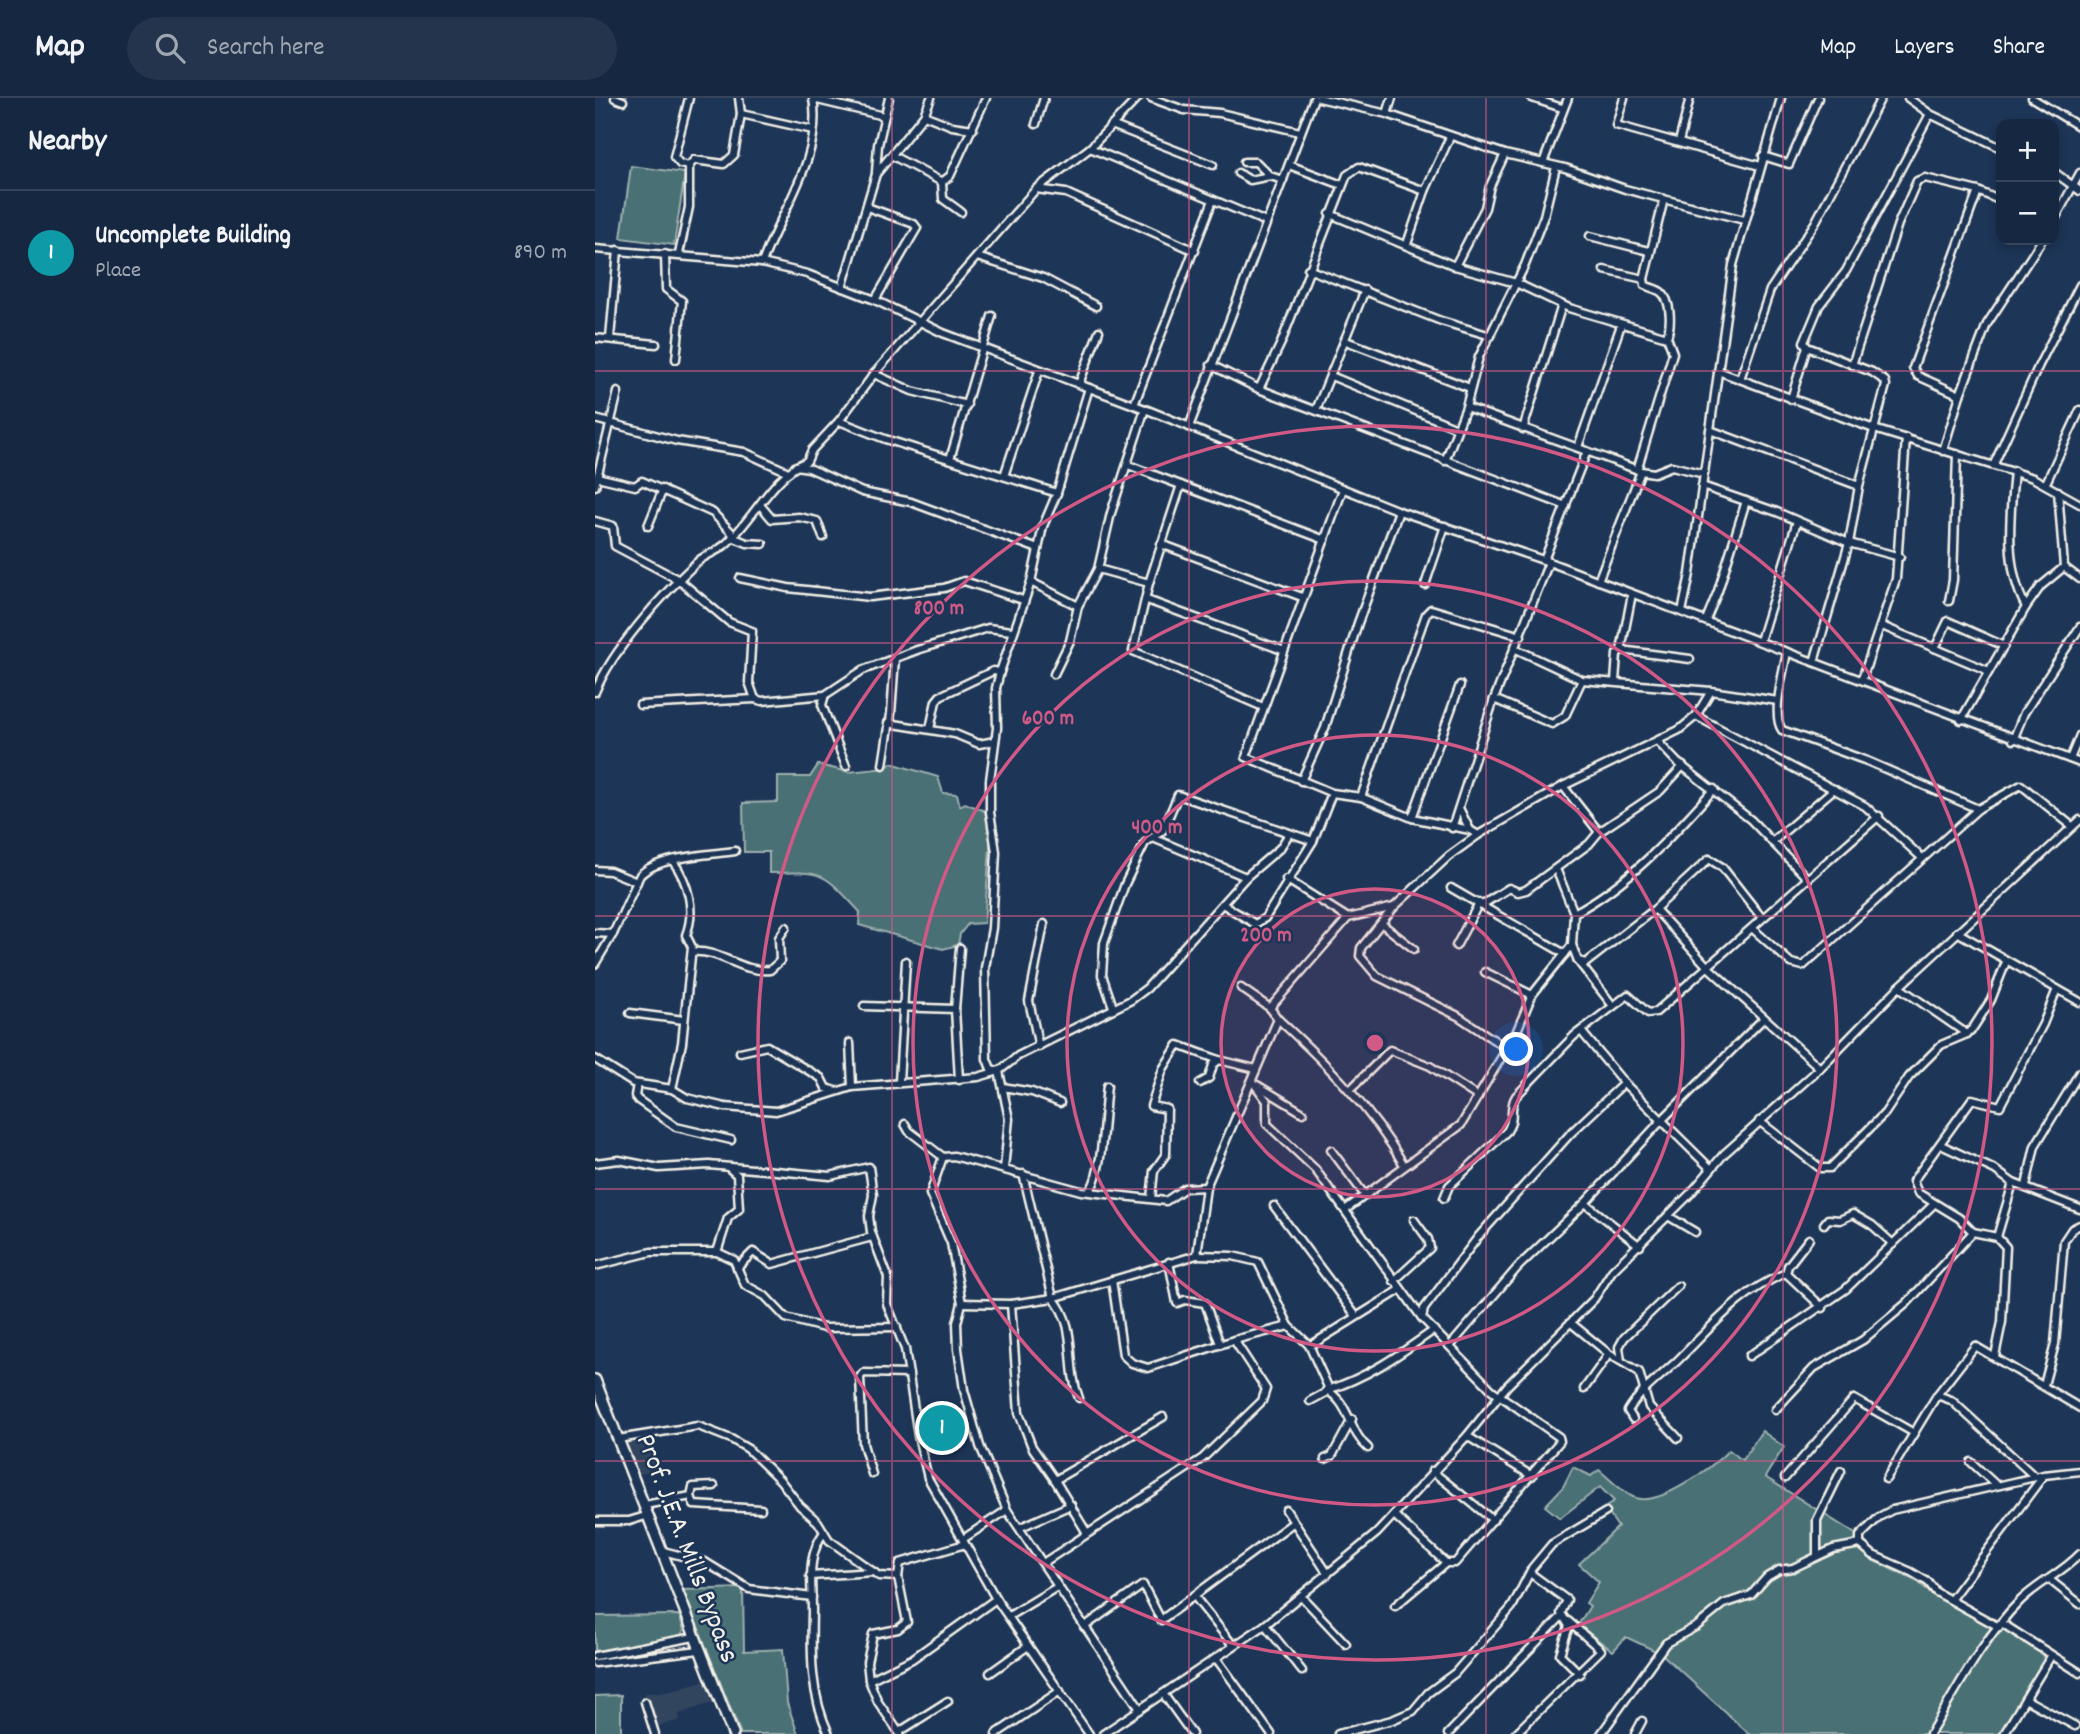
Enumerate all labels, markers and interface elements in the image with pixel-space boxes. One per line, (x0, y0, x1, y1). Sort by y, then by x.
search box (127, 17, 617, 80)
text: Map (35, 25, 85, 72)
icon: search (151, 29, 189, 67)
text: Search here (207, 30, 325, 67)
text: Map (1820, 31, 1856, 65)
text: Layers (1894, 31, 1955, 65)
text: Share (1993, 31, 2045, 65)
map controls (1996, 119, 2059, 245)
button: + (1996, 119, 2059, 182)
text: Nearby (28, 122, 106, 165)
button: − (1996, 182, 2059, 245)
text: Uncomplete Building (95, 218, 291, 255)
text: 1 (48, 237, 54, 270)
text: 890 m (514, 237, 567, 270)
text: Place (95, 255, 141, 288)
text: 800 m (914, 595, 964, 625)
text: 600 m (1022, 705, 1074, 735)
text: 400 m (1132, 814, 1182, 844)
text: 200 m (1240, 922, 1292, 952)
centre of rings (1363, 1031, 1387, 1055)
your location (1499, 1032, 1533, 1066)
pin: 1 (919, 1402, 965, 1454)
street label: Prof. J.E.A. Mills Bypass (623, 1429, 747, 1669)

